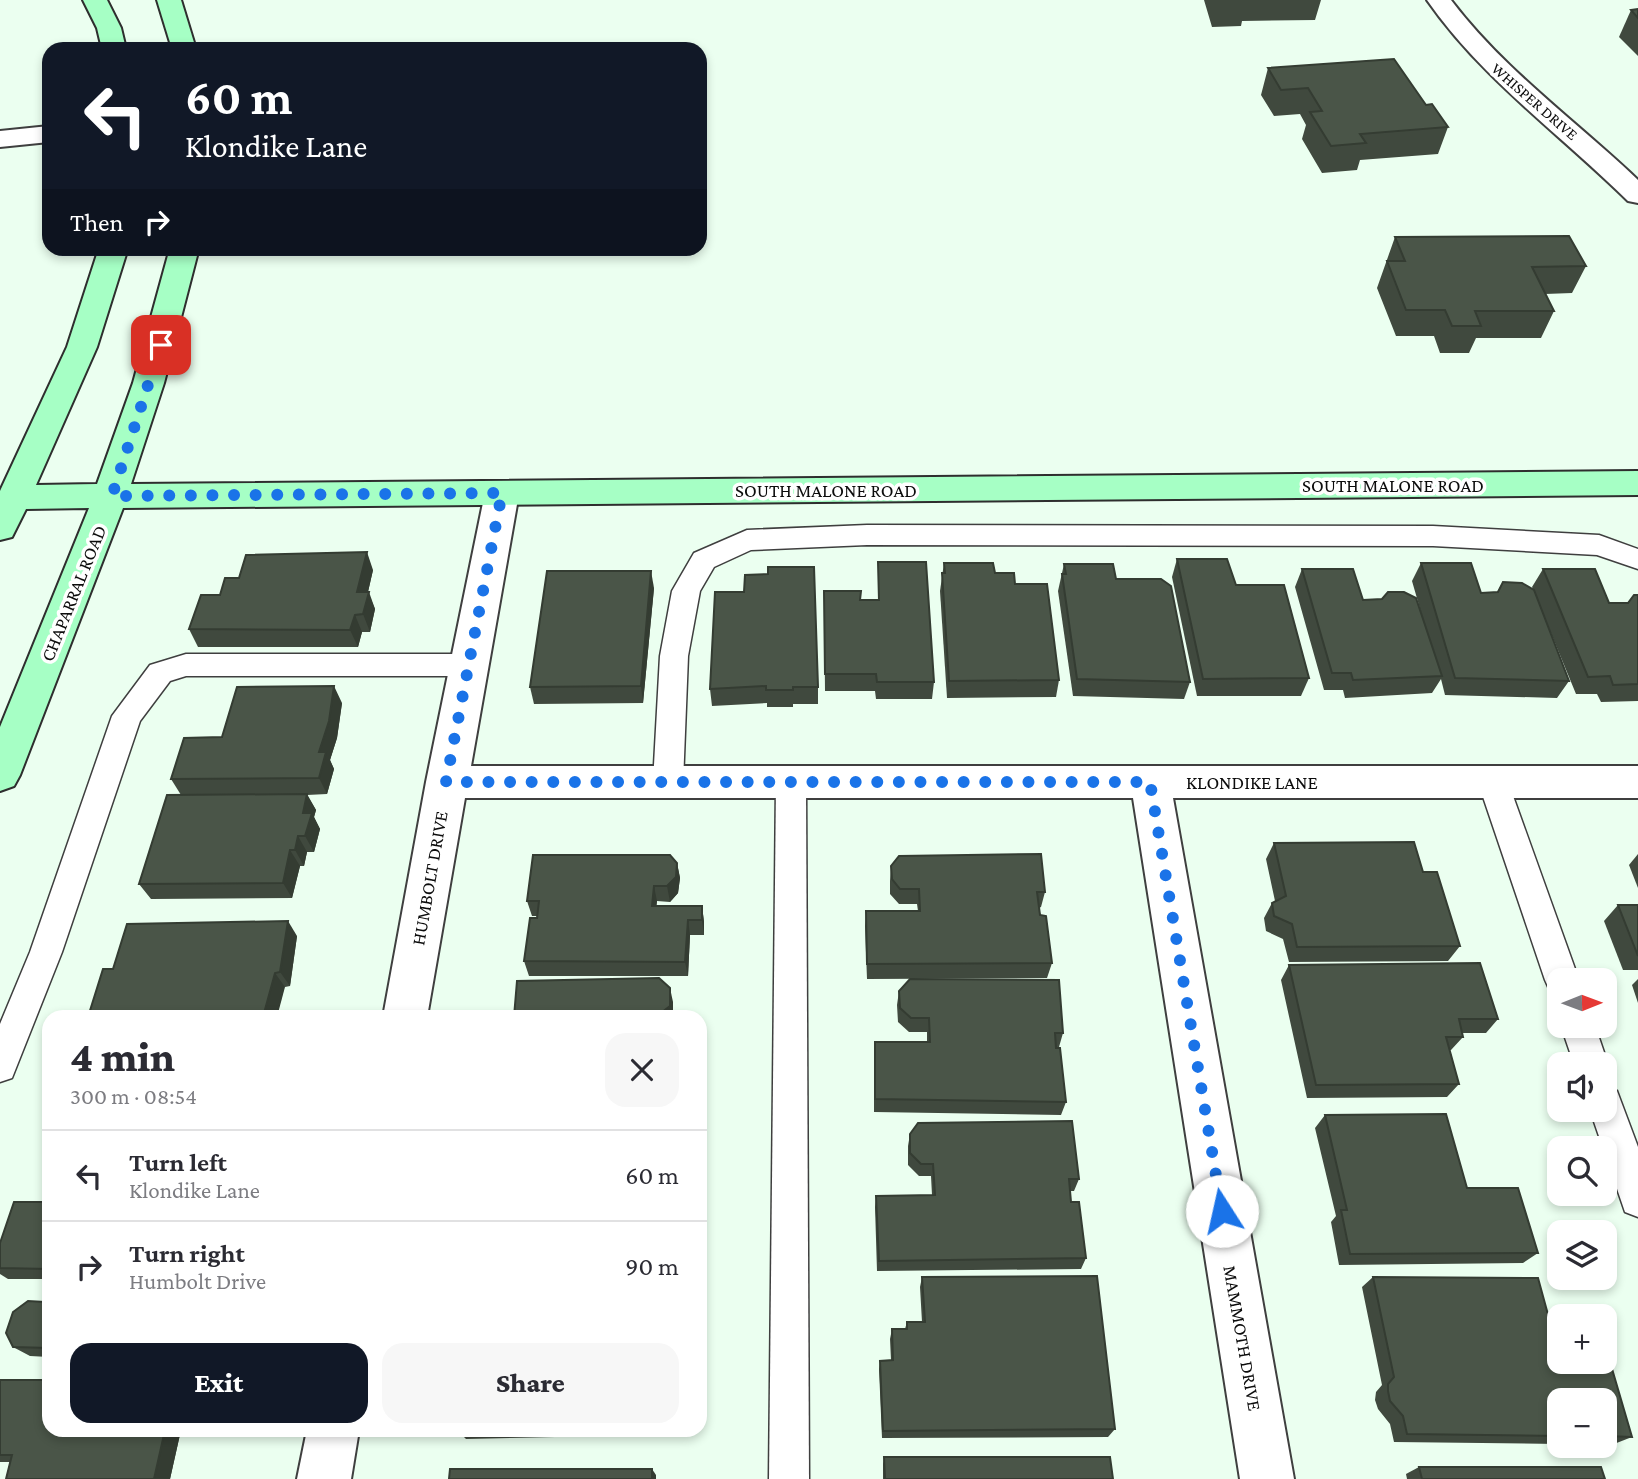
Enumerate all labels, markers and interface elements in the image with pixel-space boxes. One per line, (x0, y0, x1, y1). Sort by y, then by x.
street label: WHISPER DRIVE (1488, 59, 1581, 144)
icon: left (70, 70, 161, 161)
text: 60 m (185, 70, 292, 125)
text: Klondike Lane (185, 128, 367, 164)
icon: right (138, 203, 176, 241)
text: Then (70, 208, 124, 237)
pin (131, 315, 191, 375)
icon: arrive (142, 326, 180, 364)
street label: SOUTH MALONE ROAD (1302, 475, 1484, 496)
street label: SOUTH MALONE ROAD (735, 480, 917, 501)
street label: CHAPARRAL ROAD (37, 522, 110, 664)
street label: KLONDIKE LANE (1186, 772, 1318, 793)
street label: HUMBOLT DRIVE (407, 809, 452, 947)
north arrow (1547, 968, 1617, 1038)
map controls (1547, 968, 1617, 1458)
text: 4 min (70, 1033, 175, 1080)
button: close (605, 1033, 679, 1107)
button: sound (1547, 1052, 1617, 1122)
text: 300 m · 08:54 (70, 1083, 197, 1109)
button: search (1547, 1136, 1617, 1206)
text: Turn left (129, 1148, 227, 1177)
icon: left (70, 1157, 108, 1195)
text: 60 m (625, 1161, 679, 1190)
position arrow (1185, 1174, 1259, 1248)
text: Klondike Lane (129, 1177, 260, 1203)
button: layers (1547, 1220, 1617, 1290)
text: Turn right (129, 1239, 245, 1268)
icon: right (70, 1248, 108, 1286)
text: 90 m (625, 1252, 679, 1281)
street label: MAMMOTH DRIVE (1219, 1264, 1266, 1412)
text: Humbolt Drive (129, 1268, 266, 1294)
button: + (1547, 1304, 1617, 1374)
button: Exit (70, 1343, 368, 1423)
button: Share (382, 1343, 679, 1423)
button: − (1547, 1388, 1617, 1458)

